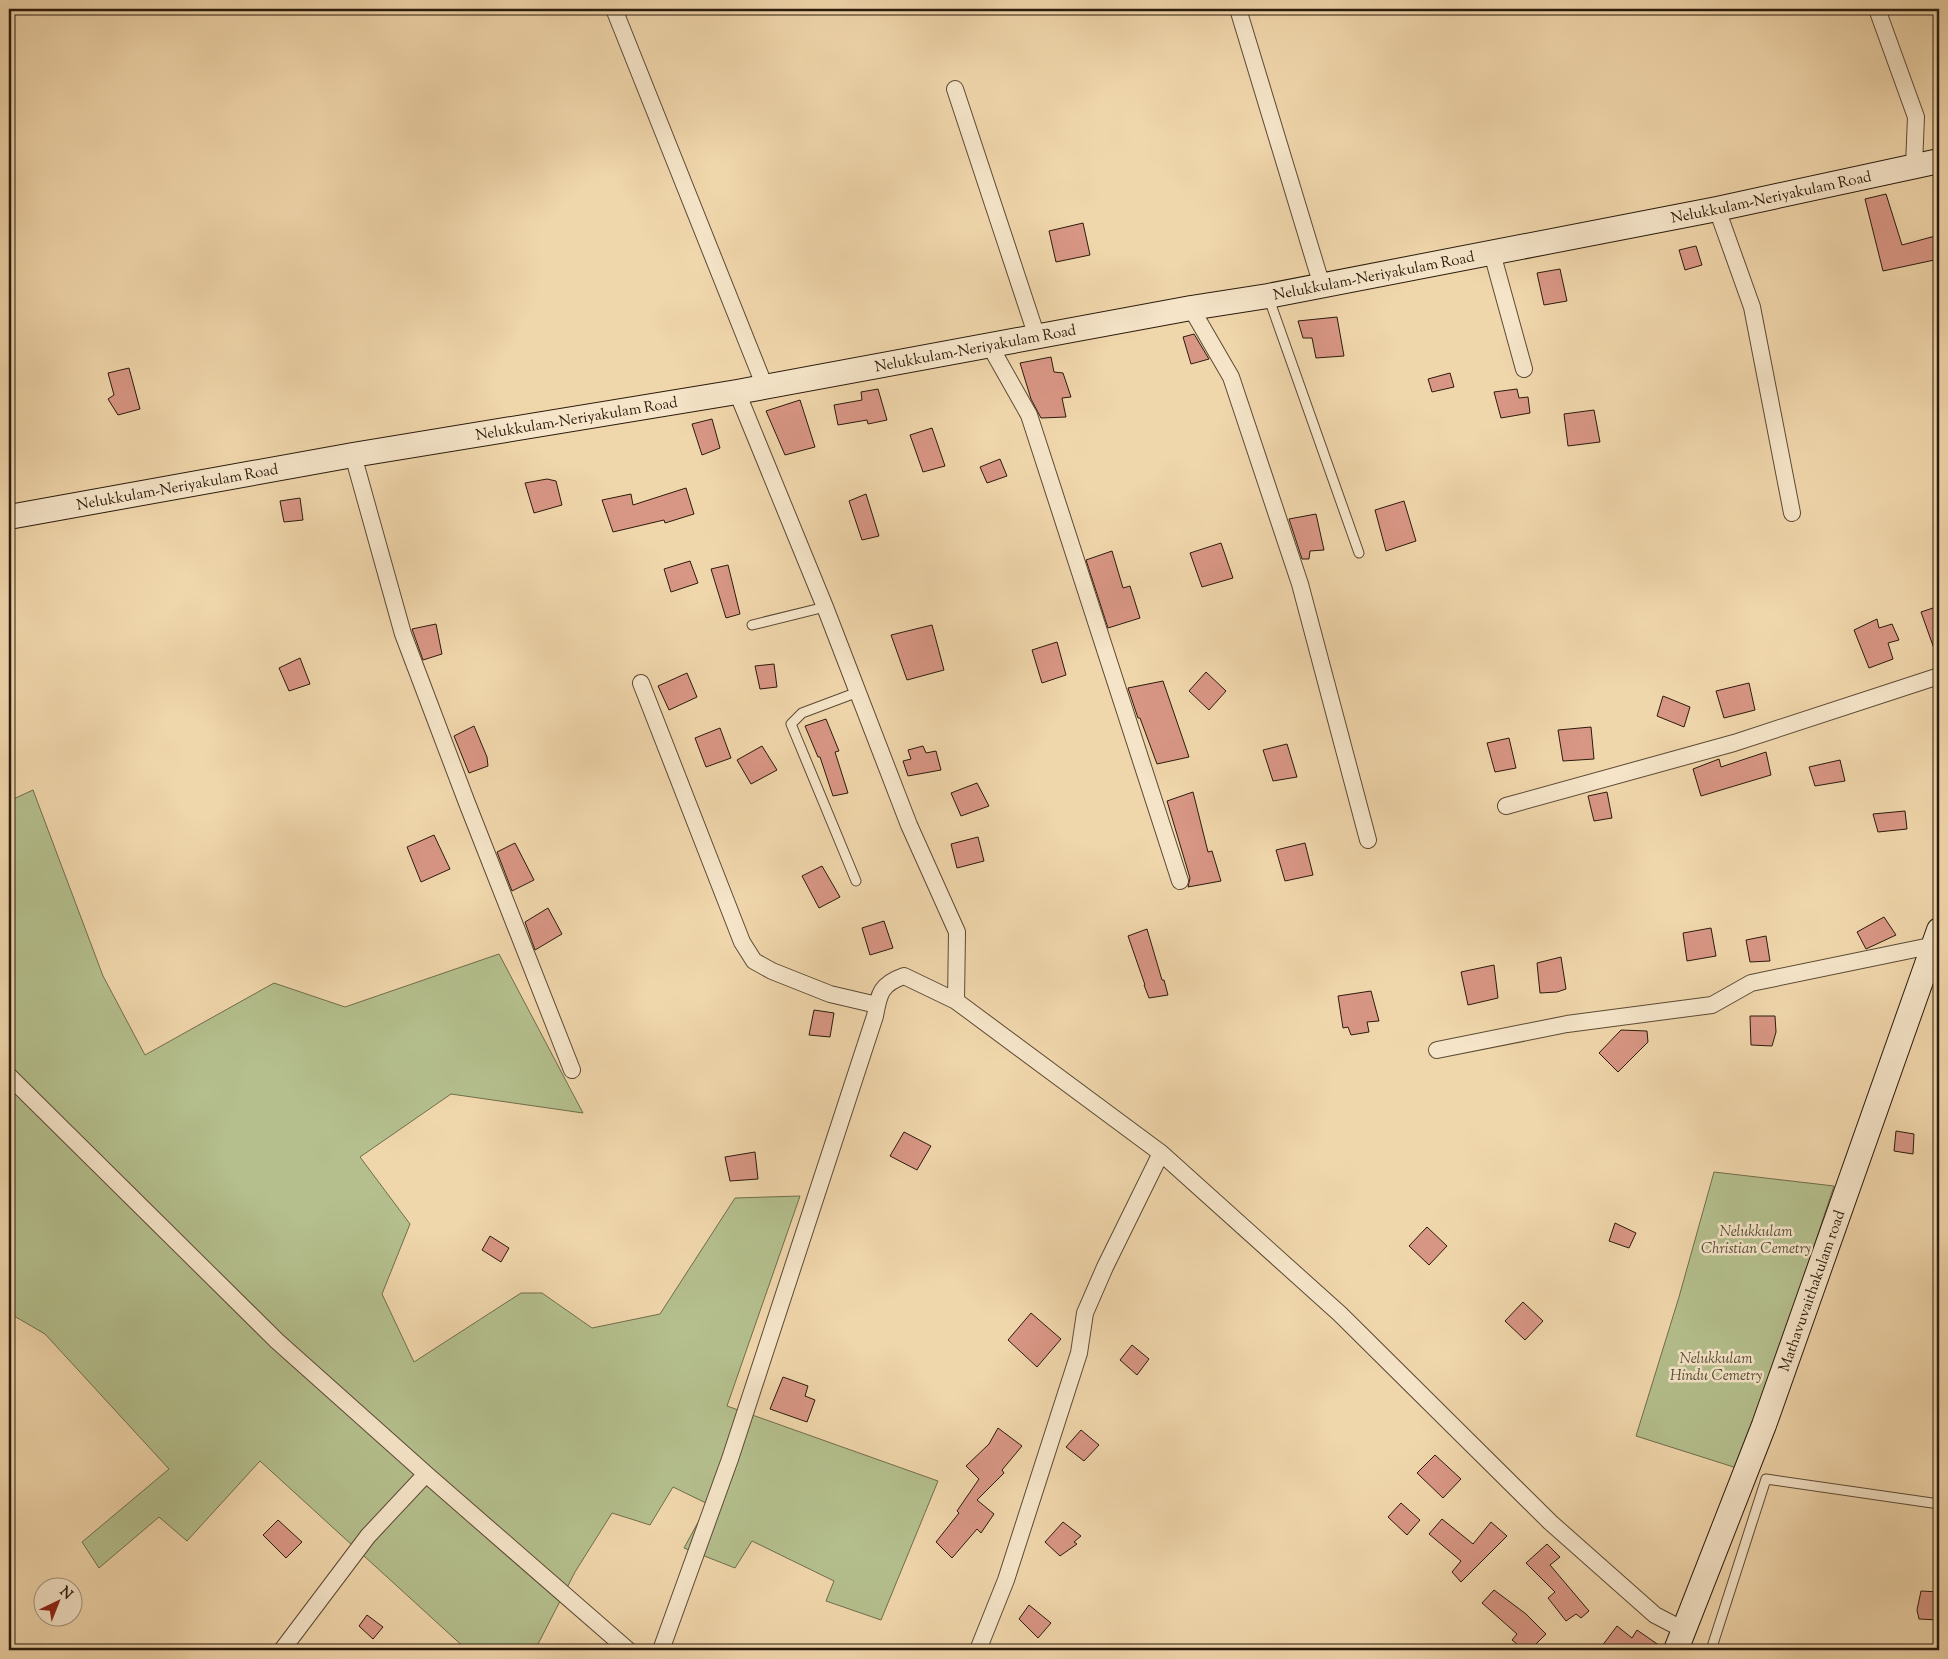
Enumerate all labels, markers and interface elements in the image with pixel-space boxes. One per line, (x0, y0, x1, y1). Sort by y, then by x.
street label: Nelukkulam-Neriyakulam Road (1669, 167, 1874, 230)
street label: Nelukkulam-Neriyakulam Road (1272, 247, 1477, 307)
street label: Nelukkulam-Neriyakulam Road (873, 320, 1078, 378)
street label: Nelukkulam-Neriyakulam Road (474, 393, 680, 447)
street label: Nelukkulam-Neriyakulam Road (75, 460, 280, 517)
street label: Mathavuvaithakulam road (1775, 1207, 1851, 1375)
park label: Nelukkulam Christian Cemetry (1701, 1222, 1811, 1260)
park label: Nelukkulam Hindu Cemetry (1670, 1349, 1762, 1387)
north arrow (32, 1576, 82, 1626)
text: N (55, 1583, 76, 1605)

